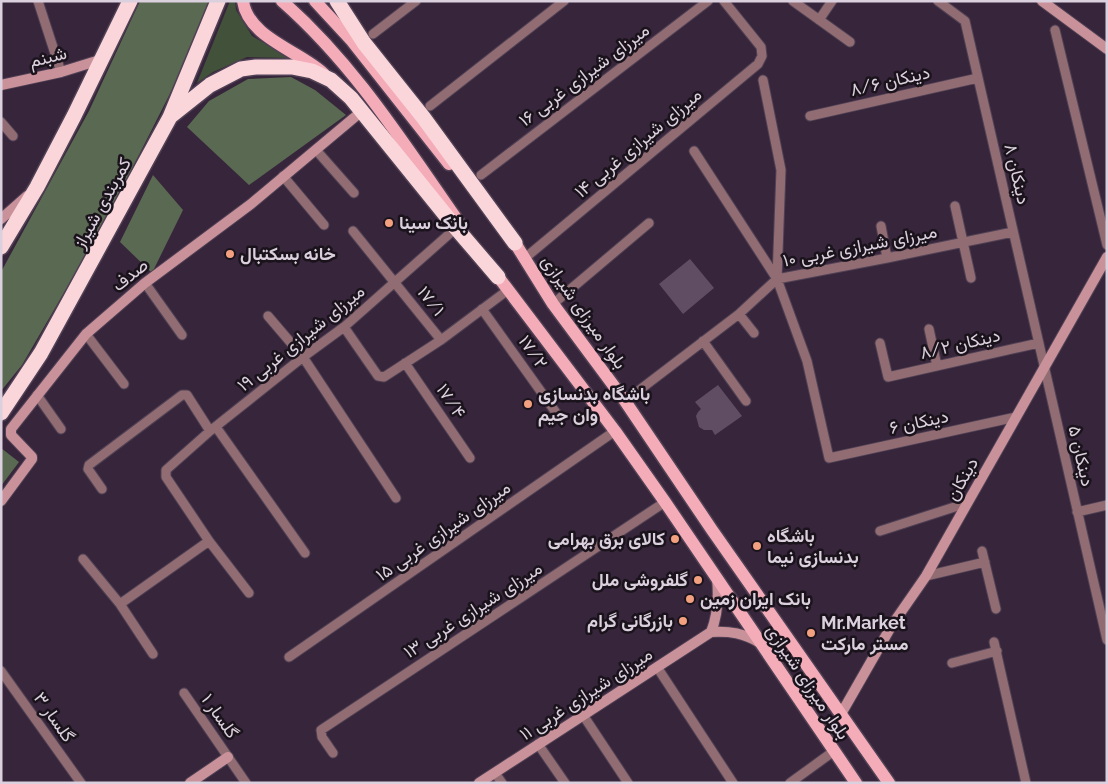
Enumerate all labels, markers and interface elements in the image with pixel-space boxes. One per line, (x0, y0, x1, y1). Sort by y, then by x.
street label: ۱۶ میرزای شیرازی غربی (514, 19, 654, 131)
street label: شبنم (27, 42, 69, 73)
street label: ۸/۶ دینکان (848, 61, 932, 100)
street label: ۱۴ میرزای شیرازی غربی (570, 83, 706, 203)
street label: ۸ دینکان (1000, 142, 1035, 206)
street label: کمربندی شیراز (68, 154, 136, 253)
place label: بانک سینا (399, 212, 468, 234)
marker: بانک سینا (383, 217, 395, 229)
street label: ۱۰ میرزای شیرازی غربی (781, 220, 939, 272)
place label: خانه بسکتبال (240, 243, 336, 265)
marker: خانه بسکتبال (224, 248, 236, 260)
street label: بلوار میرزای شیرازی (537, 251, 631, 373)
street label: صدف (107, 254, 152, 295)
street label: ۱۹ میرزای شیرازی غربی (233, 280, 369, 396)
street label: ۱۷/۱ (413, 282, 449, 320)
street label: دینکان ۸/۲ (918, 324, 1002, 363)
street label: ۱۷/۲ (514, 331, 552, 373)
street label: ۱۷/۴ (432, 380, 470, 422)
place label: باشگاه بدنسازی وان جیم (538, 383, 650, 427)
marker: باشگاه بدنسازی وان جیم (522, 398, 534, 410)
street label: دینکان ۶ (887, 405, 950, 438)
street label: ۵ دینکان (1064, 424, 1099, 488)
street label: دینکان (941, 453, 982, 504)
street label: ۱۵ میرزای شیرازی غربی (371, 476, 515, 586)
place label: باشگاه بدنسازی نیما (767, 525, 859, 568)
place label: کالای برق بهرامی (548, 528, 665, 550)
marker: کالای برق بهرامی (669, 533, 681, 545)
marker: باشگاه بدنسازی نیما (751, 540, 763, 552)
street label: ۱۳ میرزای شیرازی غربی (400, 557, 546, 663)
place label: گلفروشی ملل (592, 569, 688, 591)
marker: گلفروشی ملل (692, 574, 704, 586)
place label: بانک ایران زمین (700, 588, 811, 610)
marker: بانک ایران زمین (684, 593, 696, 605)
place label: بازرگانی گرام (587, 610, 673, 633)
place label: Mr.Market مستر مارکت (821, 612, 909, 655)
marker: بازرگانی گرام (677, 615, 689, 627)
street label: بلوار میرزای شیرازی (761, 620, 855, 744)
marker: Mr.Market مستر مارکت (805, 627, 817, 639)
street label: میرزای شیرازی غربی ۱۱ (515, 643, 657, 745)
street label: گلسار ۳ (29, 688, 79, 746)
street label: گلسار ۱ (197, 689, 243, 743)

